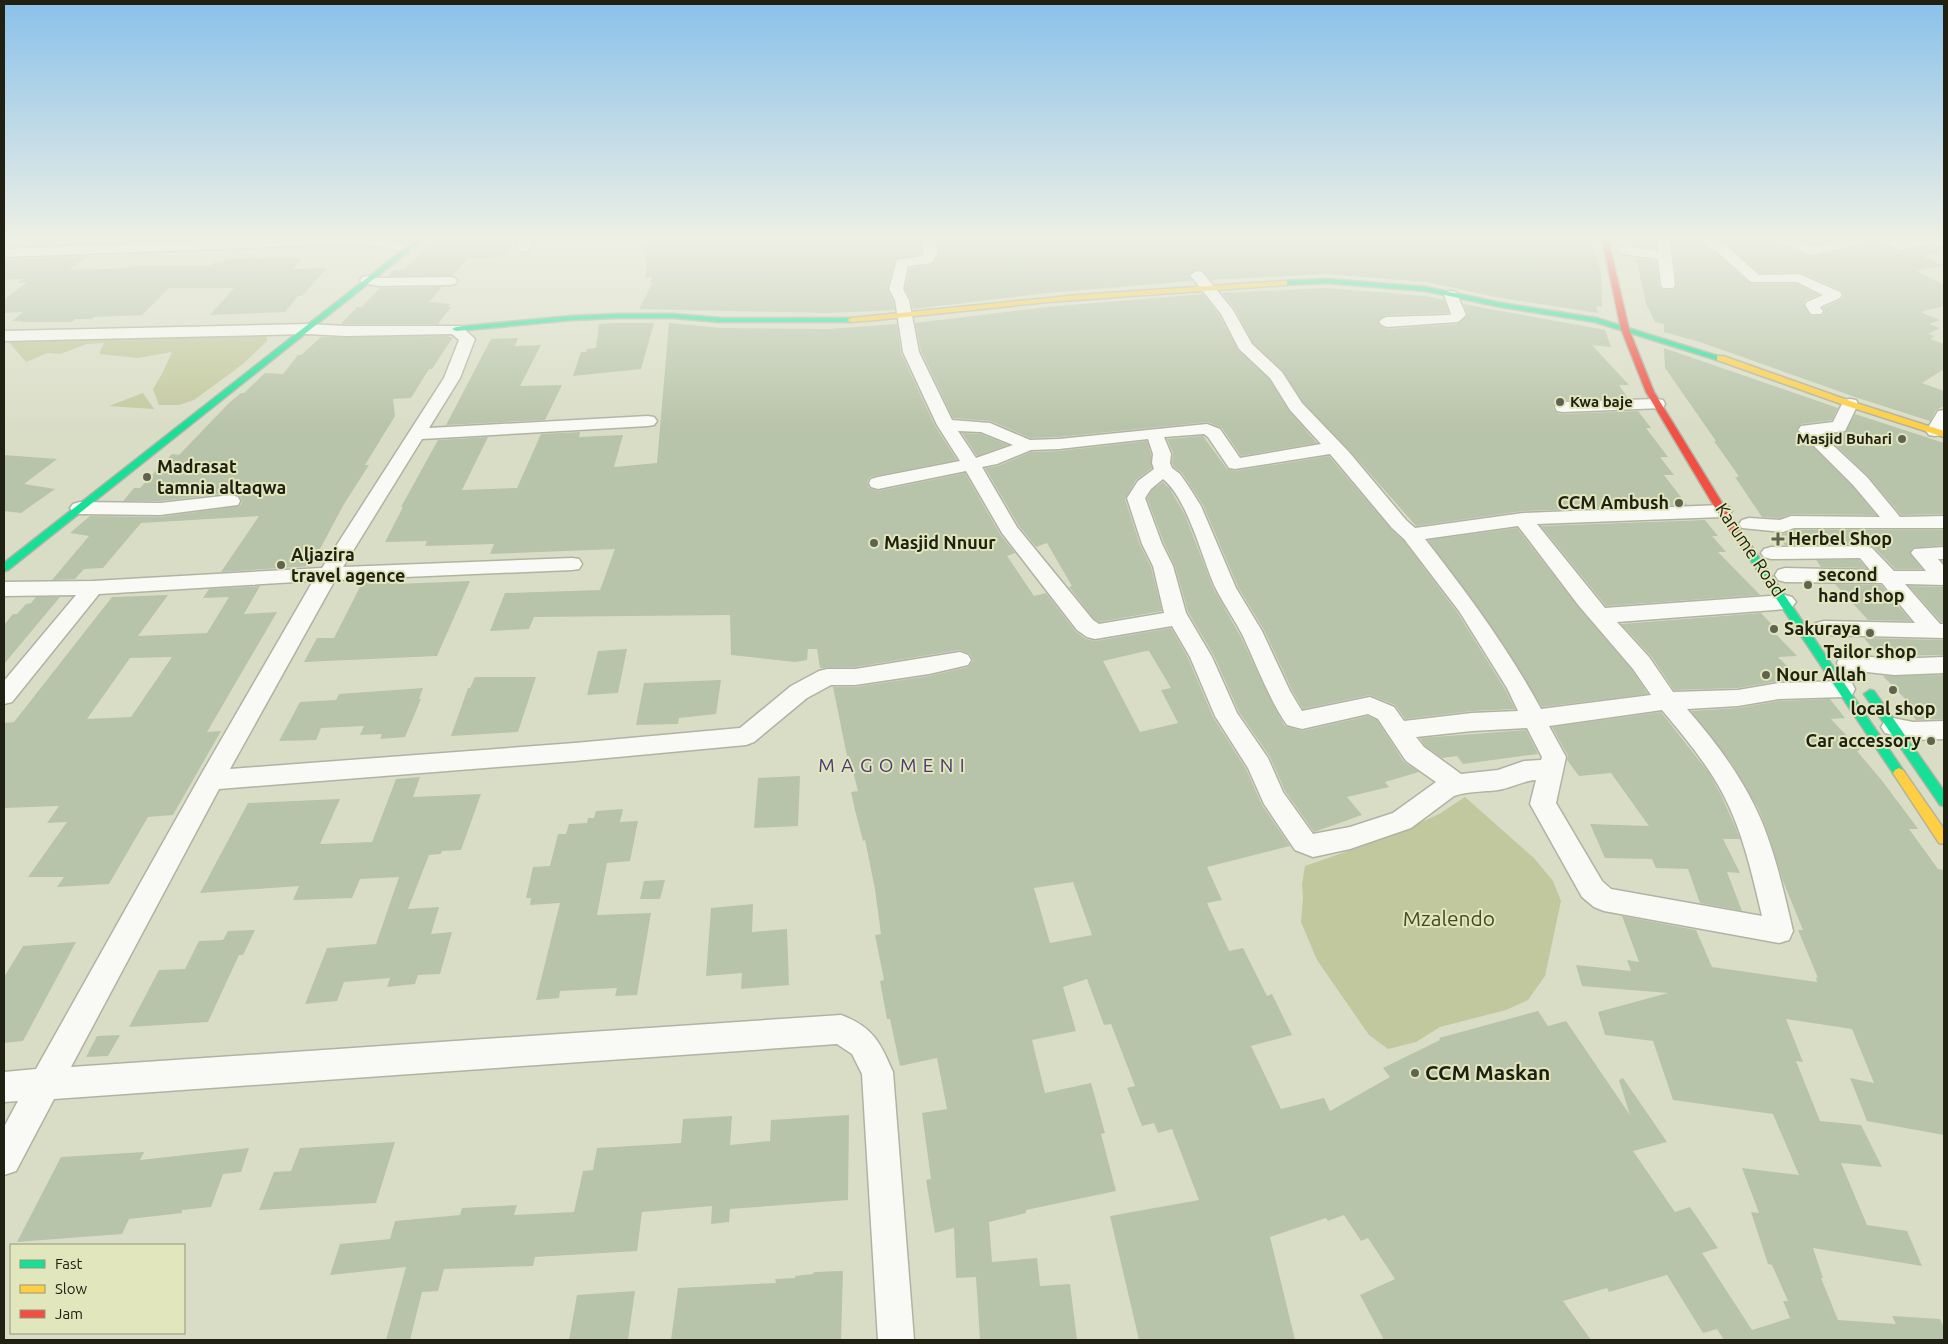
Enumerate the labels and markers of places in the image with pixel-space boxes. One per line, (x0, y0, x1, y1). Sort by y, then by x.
place label: Kwa baje (1570, 393, 1633, 410)
marker: Kwa baje (1554, 396, 1566, 408)
place label: Masjid Buhari (1797, 430, 1892, 447)
marker: Masjid Buhari (1896, 433, 1908, 445)
place label: Madrasat tamnia altaqwa (157, 456, 286, 497)
marker: Madrasat tamnia altaqwa (141, 471, 153, 483)
place label: CCM Ambush (1558, 492, 1669, 512)
marker: CCM Ambush (1673, 497, 1685, 509)
place label: Herbel Shop (1788, 528, 1892, 548)
place label: Masjid Nnuur (884, 532, 996, 552)
marker: Herbel Shop (1772, 533, 1784, 545)
marker: Masjid Nnuur (868, 537, 880, 549)
place label: Aljazira travel agence (291, 544, 405, 585)
marker: Aljazira travel agence (275, 559, 287, 571)
place label: second hand shop (1818, 564, 1905, 605)
marker: second hand shop (1802, 579, 1814, 591)
place label: Sakuraya (1784, 618, 1861, 638)
marker: Sakuraya (1768, 623, 1780, 635)
marker: Tailor shop (1864, 627, 1876, 639)
place label: Tailor shop (1824, 641, 1917, 661)
place label: Nour Allah (1776, 664, 1867, 684)
marker: Nour Allah (1760, 669, 1772, 681)
marker: local shop (1887, 684, 1899, 696)
place label: local shop (1851, 698, 1935, 718)
place label: Car accessory (1806, 730, 1921, 750)
marker: Car accessory (1925, 735, 1937, 747)
place label: CCM Maskan (1425, 1060, 1550, 1084)
marker: CCM Maskan (1409, 1067, 1421, 1079)

